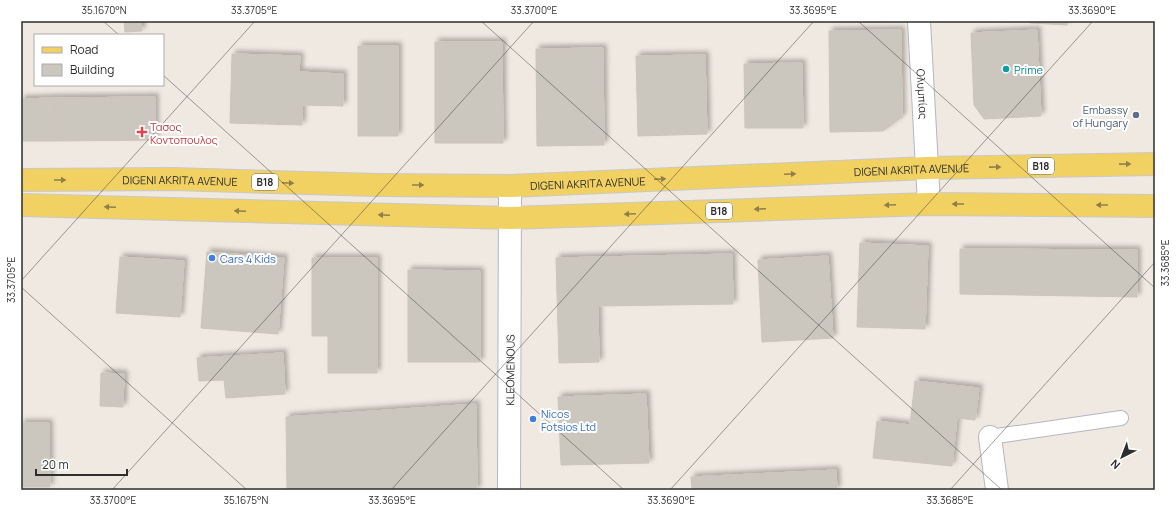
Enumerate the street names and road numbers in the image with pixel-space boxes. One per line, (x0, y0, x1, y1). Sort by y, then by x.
street label: Ολυμπίας (914, 68, 932, 119)
road number: B18 (1028, 158, 1054, 174)
street label: DIGENI AKRITA AVENUE (853, 160, 969, 179)
street label: DIGENI AKRITA AVENUE (122, 171, 238, 188)
street label: DIGENI AKRITA AVENUE (530, 173, 646, 193)
road number: B18 (252, 174, 278, 190)
road number: B18 (706, 203, 732, 219)
street label: KLEOMENOUS (502, 334, 517, 406)

